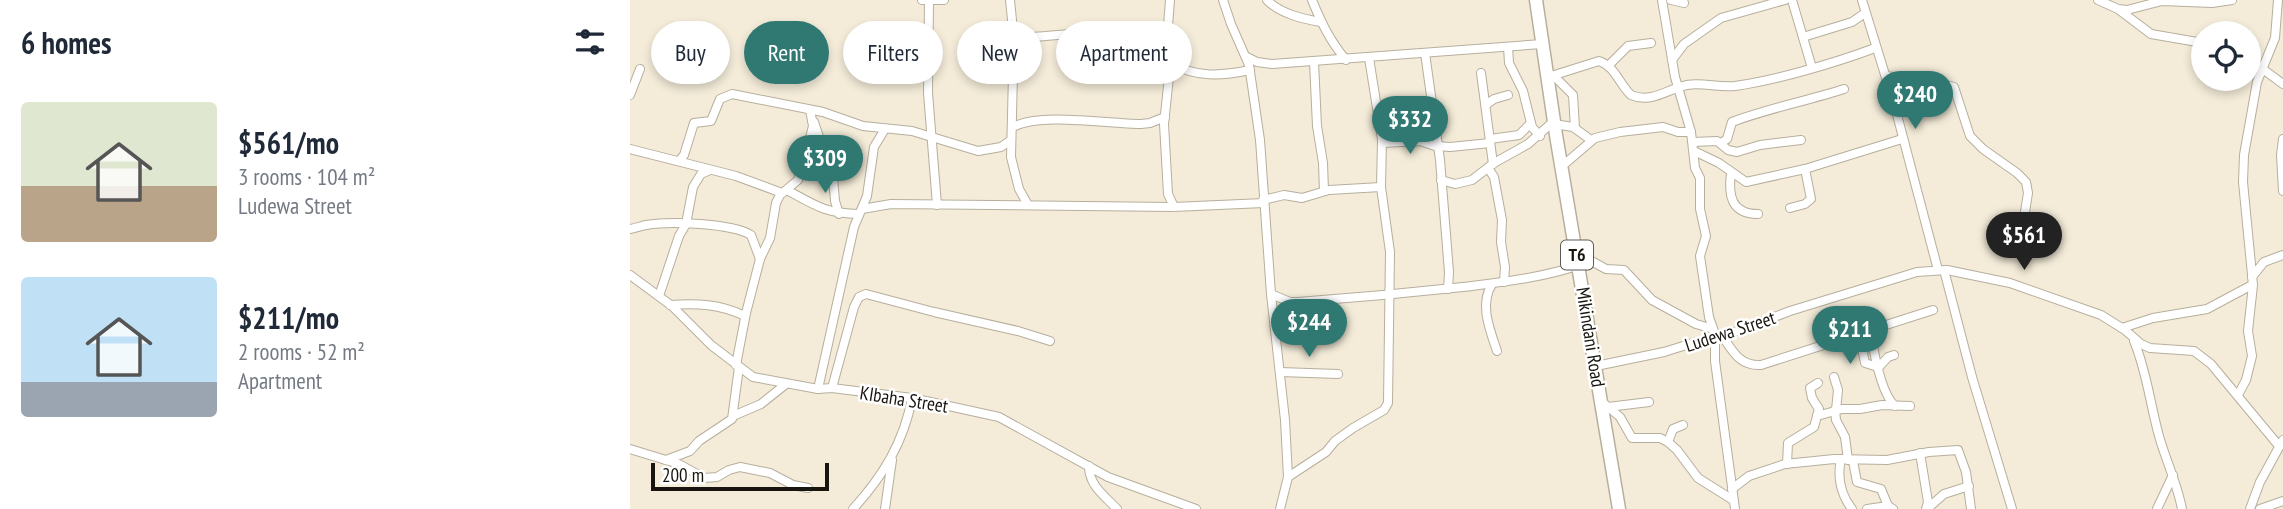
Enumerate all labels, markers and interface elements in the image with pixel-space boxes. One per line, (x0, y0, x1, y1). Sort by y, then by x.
chip: Buy (651, 21, 730, 84)
chip: Rent (744, 21, 829, 84)
chip: Filters (843, 21, 943, 84)
chip: New (957, 21, 1042, 84)
chip: Apartment (1056, 21, 1192, 84)
map controls (2191, 21, 2261, 91)
button: locate (2191, 21, 2261, 91)
text: 6 homes (21, 23, 112, 62)
icon: filters (571, 23, 609, 61)
pin: $240 (1874, 72, 1956, 131)
text: $240 (1893, 79, 1937, 108)
pin: $332 (1369, 96, 1451, 156)
text: $332 (1388, 104, 1432, 133)
text: $561/mo (238, 123, 339, 162)
icon: home (77, 130, 161, 214)
pin: $309 (784, 136, 866, 195)
text: $309 (803, 143, 847, 172)
text: 3 rooms · 104 m² (238, 162, 375, 191)
text: Ludewa Street (238, 191, 352, 220)
pin: $561 (1983, 212, 2065, 272)
text: $561 (2002, 220, 2046, 249)
road number: T6 (1561, 241, 1593, 270)
street label: Mikindani Road (1571, 285, 1611, 389)
text: $211/mo (238, 298, 339, 337)
pin: $244 (1268, 300, 1350, 359)
icon: home (77, 305, 161, 389)
street label: Ludewa Street (1682, 305, 1779, 357)
pin: $211 (1809, 306, 1891, 366)
text: $244 (1287, 307, 1331, 336)
text: $211 (1828, 314, 1872, 343)
text: 2 rooms · 52 m² (238, 337, 365, 366)
text: Apartment (238, 366, 322, 395)
street label: KIbaha Street (858, 380, 951, 418)
scale bar (651, 460, 830, 492)
text: 200 m (662, 463, 704, 487)

